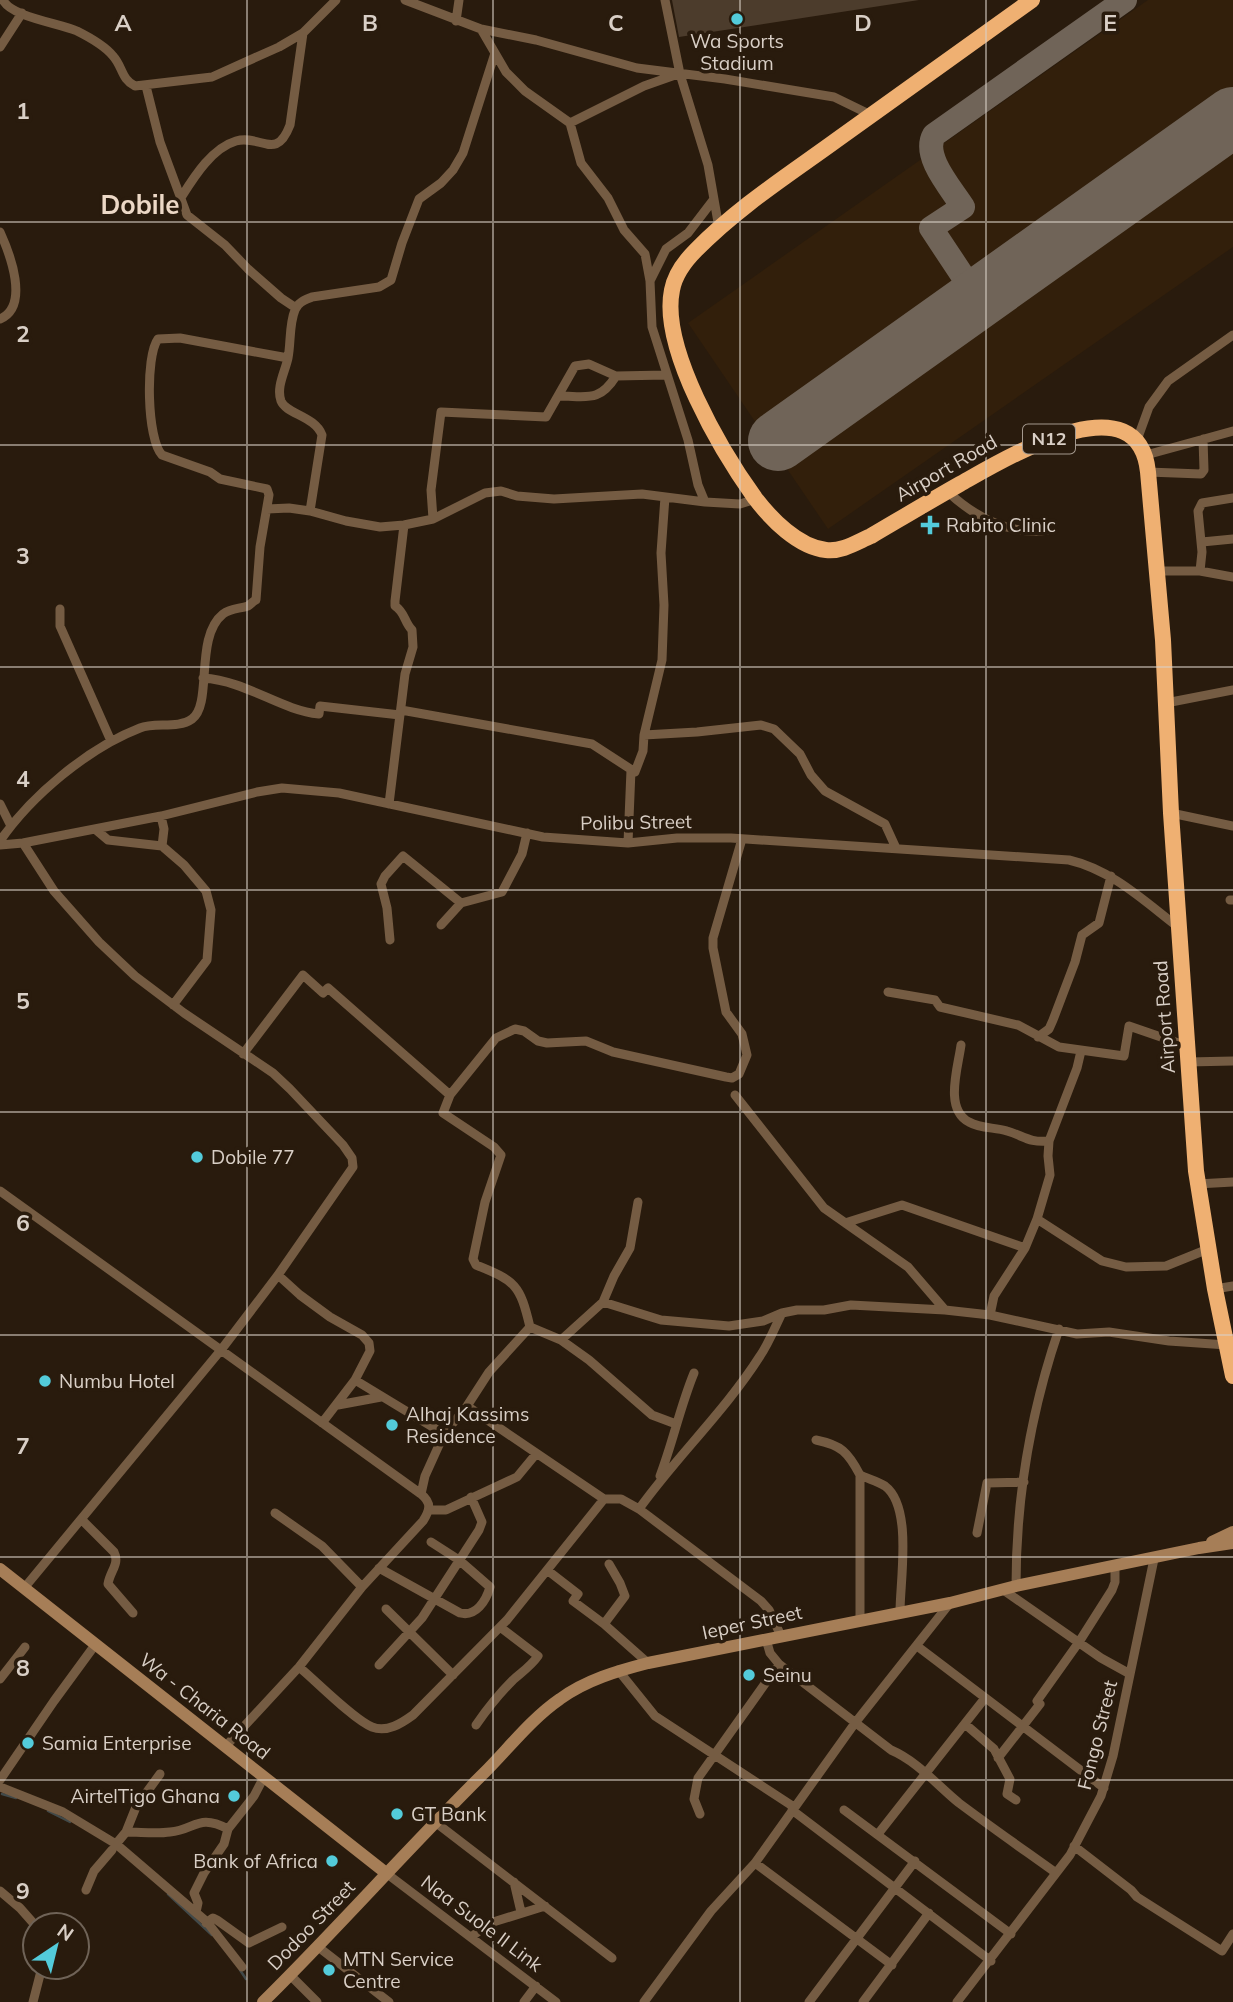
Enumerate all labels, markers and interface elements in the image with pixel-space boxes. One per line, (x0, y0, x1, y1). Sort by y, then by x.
text: A (114, 8, 132, 37)
text: B (362, 8, 378, 37)
text: C (608, 8, 624, 37)
text: D (854, 8, 872, 37)
text: E (1103, 8, 1117, 37)
marker: Wa Sports Stadium (729, 11, 745, 27)
place label: Wa Sports Stadium (690, 29, 784, 75)
text: 1 (16, 96, 30, 125)
district label: Dobile (100, 188, 180, 221)
text: 2 (16, 319, 30, 348)
road number: N12 (1023, 424, 1075, 454)
street label: Airport Road (891, 429, 1001, 507)
place label: Rabito Clinic (946, 513, 1056, 537)
marker: Rabito Clinic (920, 515, 940, 535)
text: 3 (16, 541, 30, 570)
text: 4 (16, 764, 30, 793)
street label: Polibu Street (580, 809, 692, 835)
street label: Airport Road (1148, 960, 1180, 1074)
text: 5 (16, 986, 30, 1015)
place label: Dobile 77 (211, 1145, 295, 1169)
marker: Dobile 77 (189, 1149, 205, 1165)
text: 6 (16, 1208, 30, 1237)
place label: Numbu Hotel (59, 1369, 175, 1393)
marker: Numbu Hotel (37, 1373, 53, 1389)
place label: Alhaj Kassims Residence (406, 1402, 529, 1448)
marker: Alhaj Kassims Residence (384, 1417, 400, 1433)
text: 7 (16, 1431, 30, 1460)
street label: Ieper Street (700, 1600, 804, 1644)
street label: Wa - Charia Road (135, 1647, 275, 1765)
text: 8 (16, 1653, 30, 1682)
place label: Seinu (763, 1663, 812, 1687)
marker: Seinu (741, 1667, 757, 1683)
street label: Fongo Street (1072, 1677, 1122, 1792)
place label: Samia Enterprise (42, 1731, 191, 1755)
marker: Samia Enterprise (20, 1735, 36, 1751)
place label: AirtelTigo Ghana (70, 1784, 220, 1808)
marker: AirtelTigo Ghana (226, 1788, 242, 1804)
place label: GT Bank (411, 1802, 487, 1826)
marker: GT Bank (389, 1806, 405, 1822)
place label: Bank of Africa (193, 1849, 318, 1873)
marker: Bank of Africa (324, 1853, 340, 1869)
street label: Naa Suole II Link (416, 1869, 548, 1977)
street label: Dodoo Street (262, 1875, 360, 1975)
text: 9 (16, 1876, 30, 1905)
north arrow (21, 1911, 91, 1981)
text: N (53, 1918, 79, 1946)
place label: MTN Service Centre (343, 1947, 454, 1993)
marker: MTN Service Centre (321, 1962, 337, 1978)

